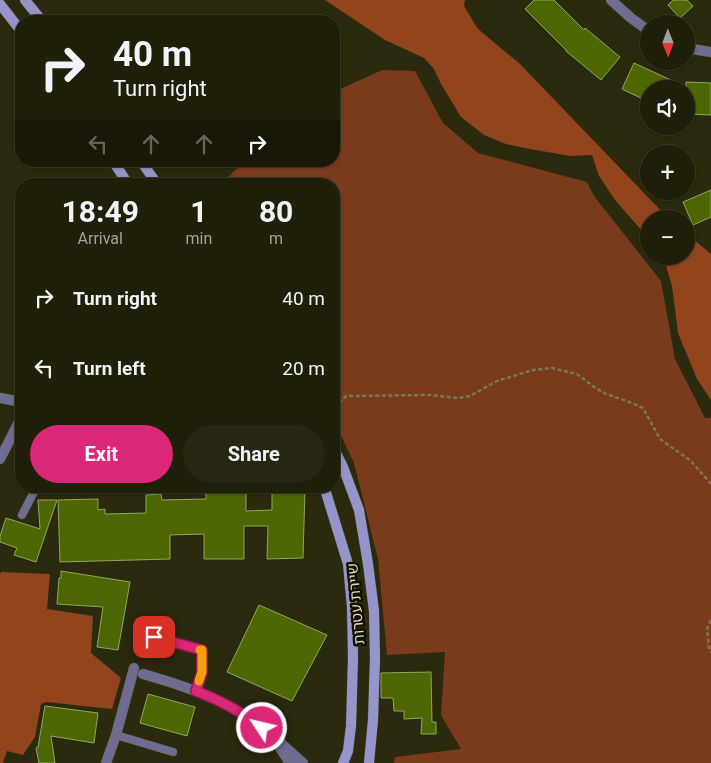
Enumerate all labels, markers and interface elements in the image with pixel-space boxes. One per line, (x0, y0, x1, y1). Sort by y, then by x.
north arrow (640, 15, 695, 70)
map controls (640, 15, 695, 265)
text: 40 m (113, 34, 192, 75)
icon: right (30, 35, 95, 100)
text: Turn right (113, 76, 207, 101)
button: sound (640, 80, 695, 135)
icon: left (84, 130, 112, 158)
icon: ahead (137, 130, 165, 158)
icon: ahead (190, 130, 218, 158)
icon: right (243, 130, 271, 158)
button: + (640, 145, 695, 200)
text: 18:49 (62, 194, 139, 229)
text: 1 (190, 194, 208, 229)
text: 80 (259, 194, 293, 229)
button: − (640, 210, 695, 265)
text: Arrival (78, 229, 123, 248)
text: min (186, 229, 212, 248)
text: m (269, 229, 283, 248)
icon: right (30, 284, 58, 312)
text: Turn right (73, 287, 157, 310)
text: 40 m (282, 287, 325, 310)
icon: left (30, 354, 58, 382)
text: Turn left (73, 357, 146, 380)
text: 20 m (282, 357, 325, 380)
button: Exit (30, 425, 173, 483)
button: Share (183, 425, 325, 483)
street label: שיירת עטרות (343, 562, 369, 646)
pin (133, 616, 175, 658)
icon: arrive (140, 623, 168, 651)
position arrow (235, 701, 287, 753)

